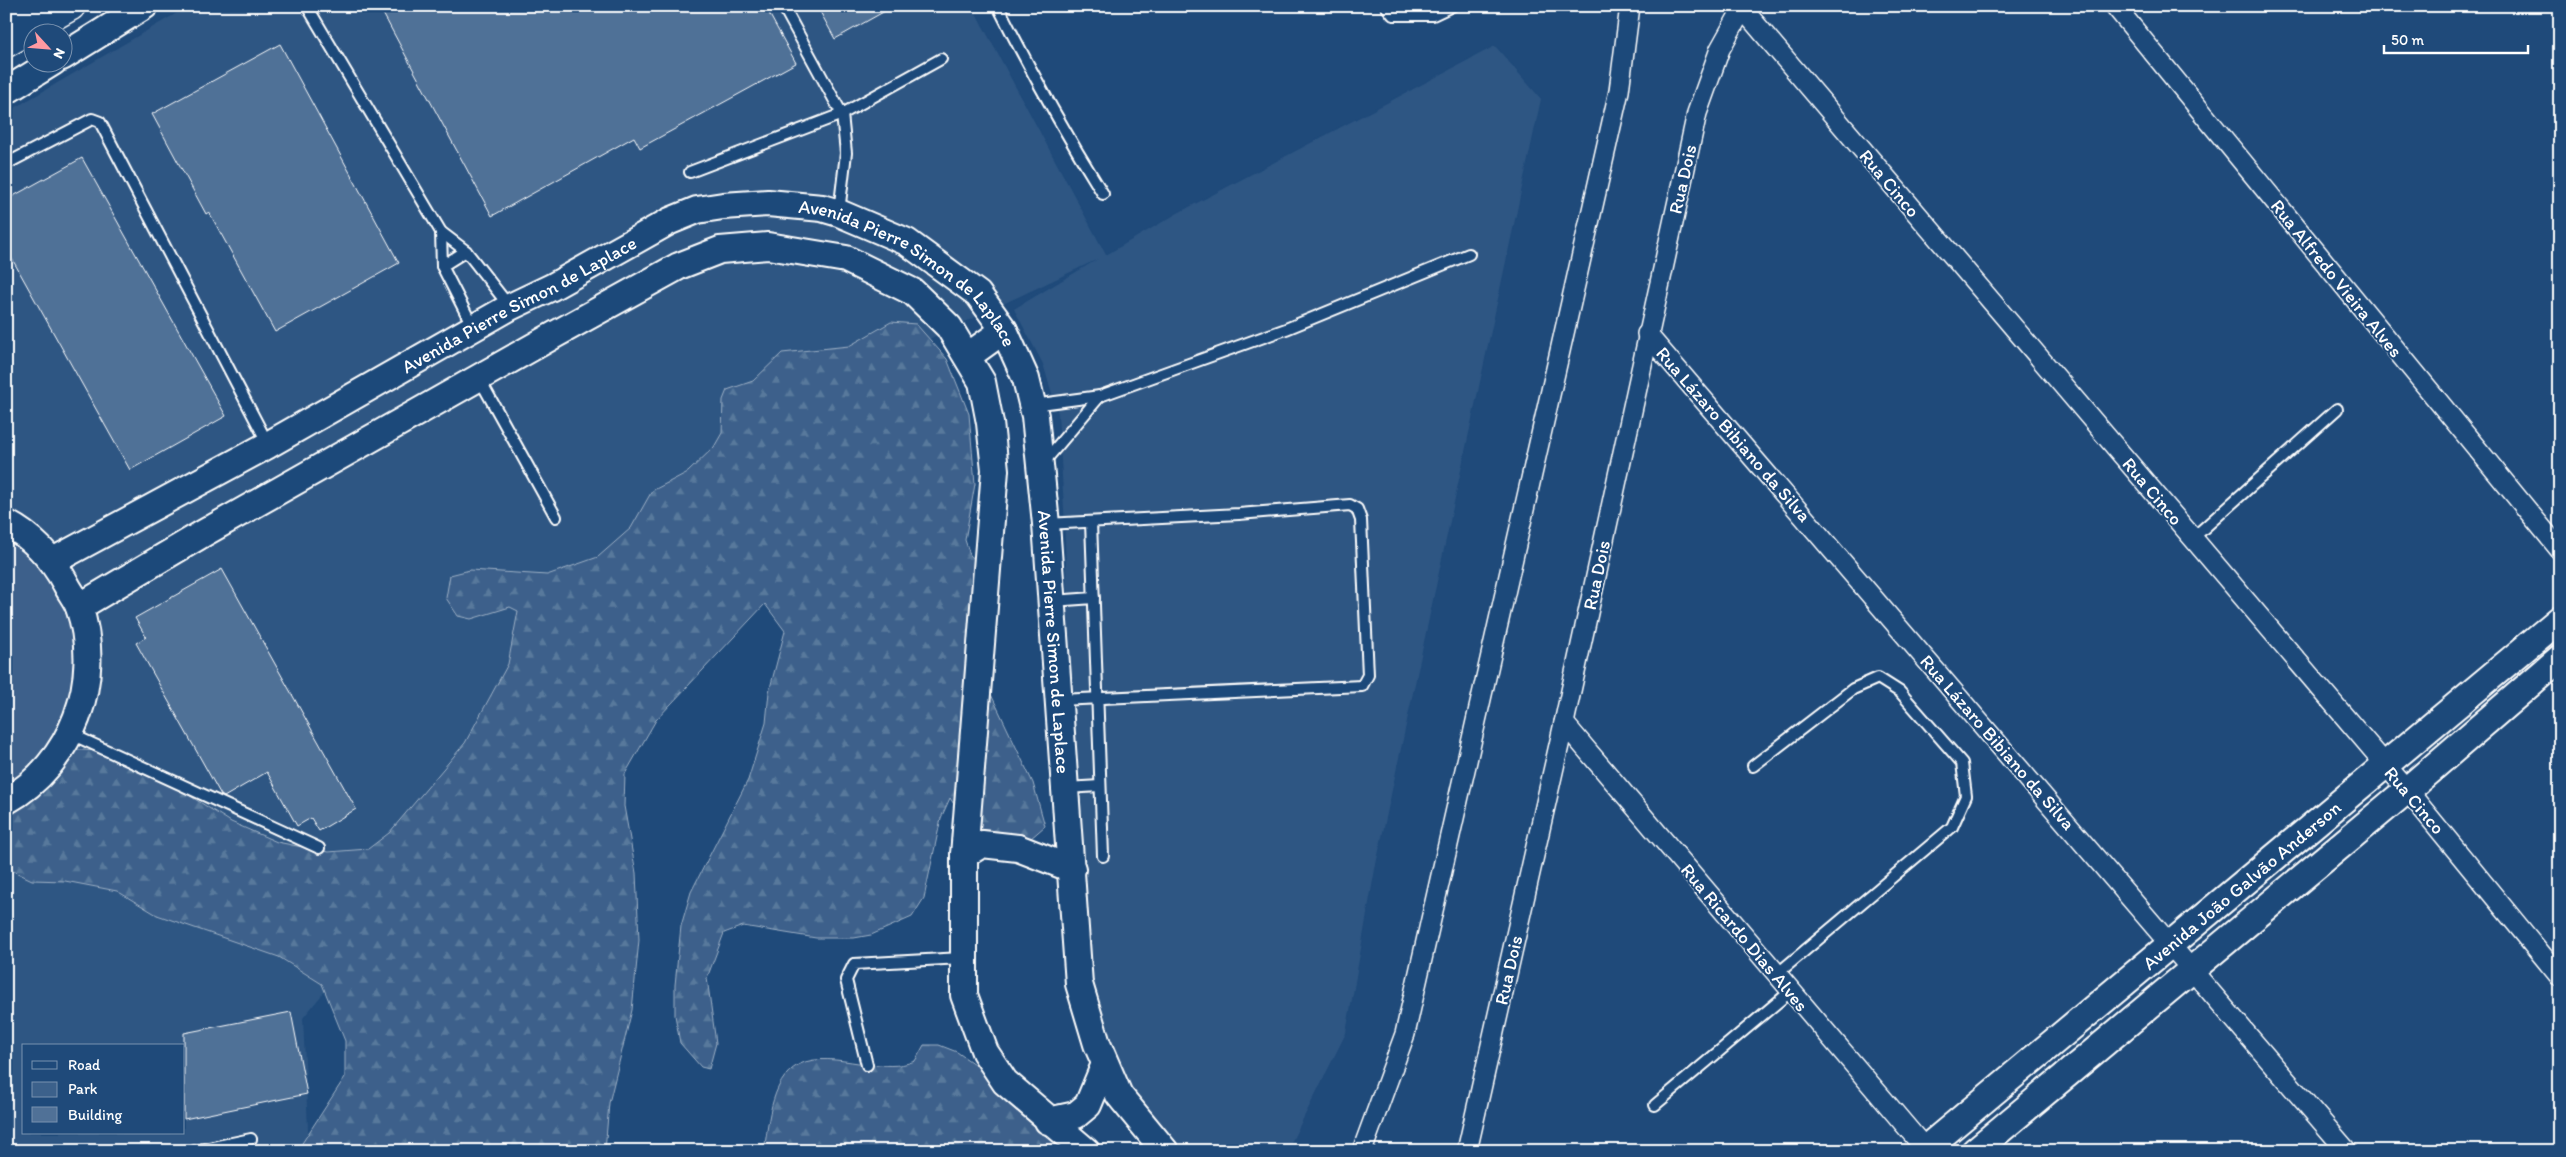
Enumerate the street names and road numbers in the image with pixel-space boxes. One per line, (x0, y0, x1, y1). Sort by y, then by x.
street label: Rua Dois (1663, 142, 1702, 216)
street label: Rua Cinco (1855, 145, 1925, 222)
street label: Avenida Pierre Simon de Laplace (797, 195, 1021, 350)
street label: Rua Alfredo Vieira Alves (2266, 195, 2407, 362)
street label: Avenida Pierre Simon de Laplace (398, 231, 641, 378)
street label: Rua Lázaro Bibiano da Silva (1651, 342, 1816, 527)
street label: Rua Cinco (2118, 453, 2188, 530)
street label: Avenida Pierre Simon de Laplace (1033, 509, 1075, 775)
street label: Rua Dois (1578, 538, 1615, 612)
street label: Rua Lázaro Bibiano da Silva (1915, 650, 2080, 835)
street label: Rua Cinco (2380, 762, 2450, 839)
street label: Avenida João Galvão Anderson (2138, 796, 2346, 975)
street label: Rua Ricardo Dias Alves (1676, 859, 1813, 1016)
street label: Rua Dois (1489, 933, 1528, 1007)

